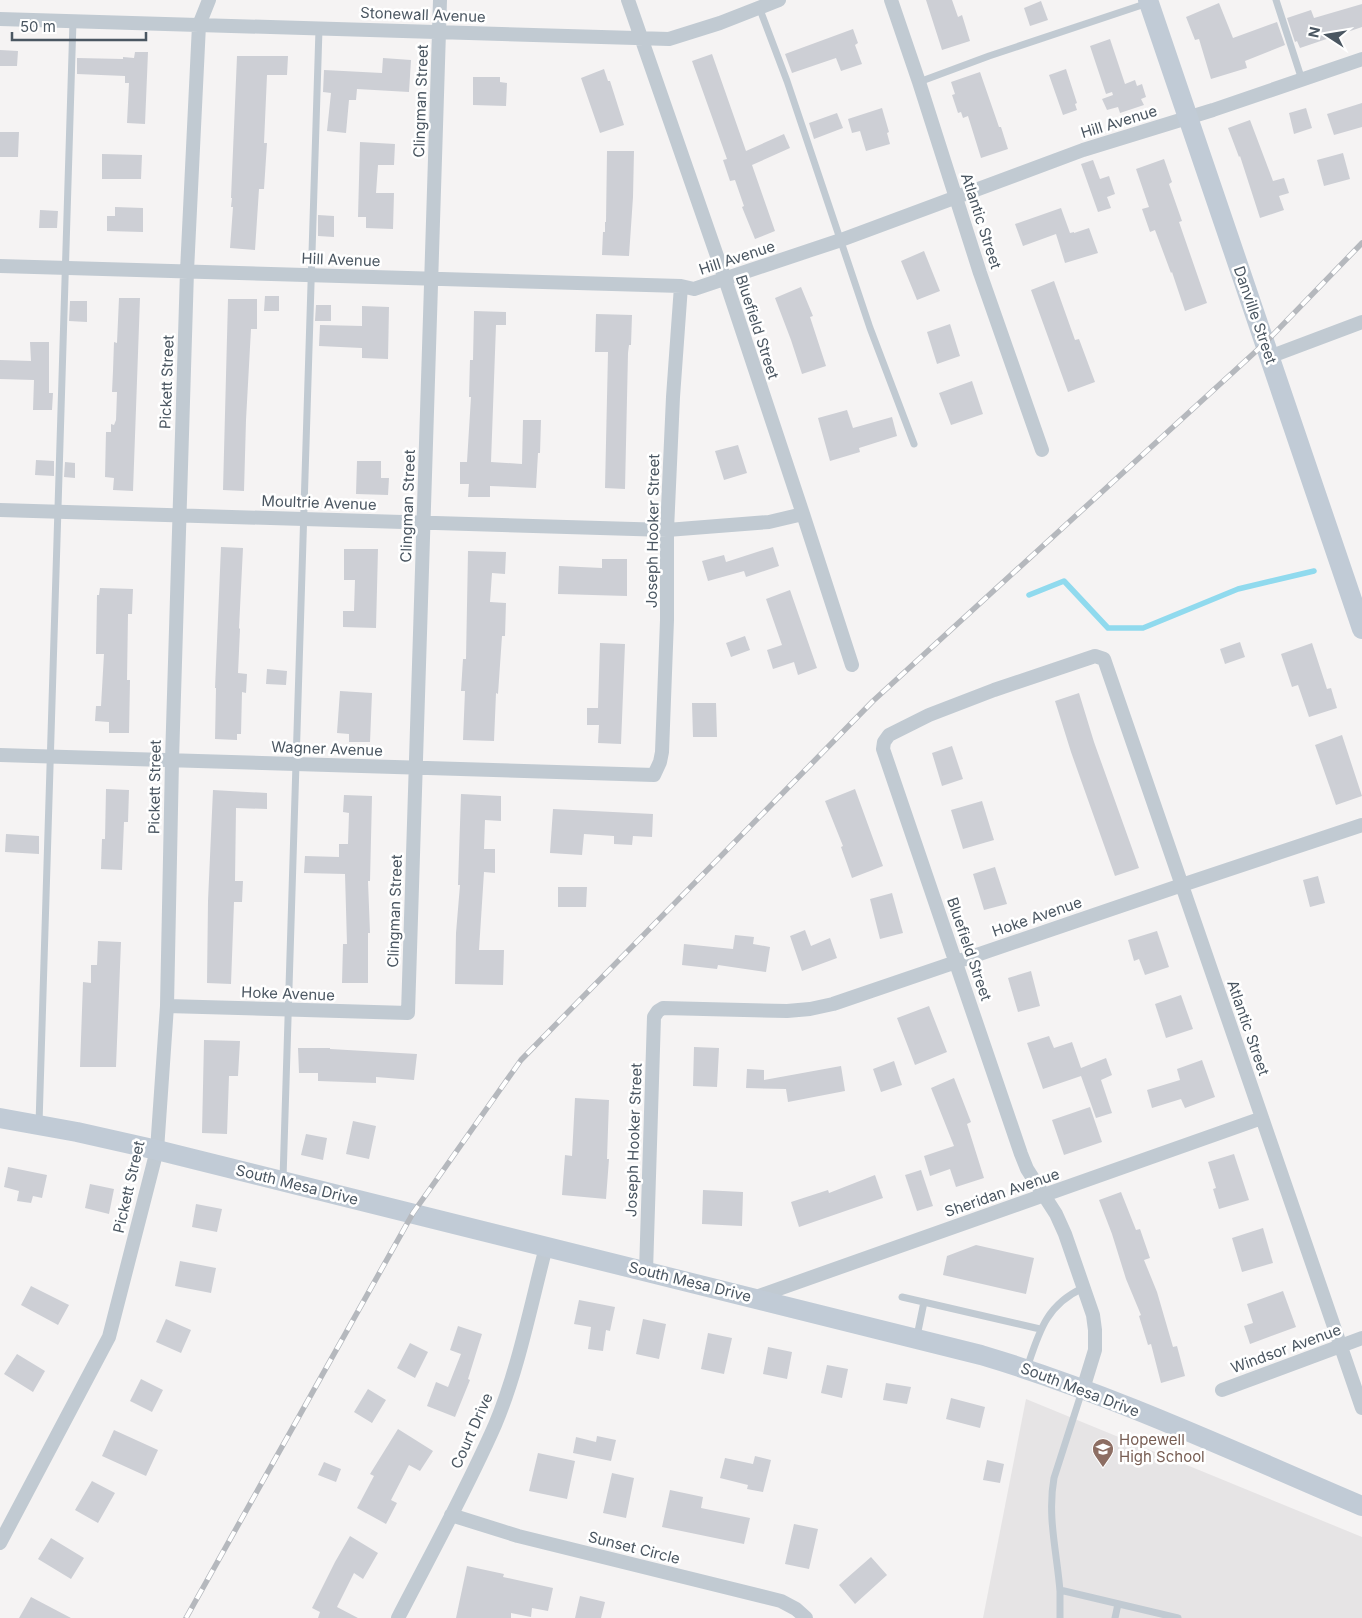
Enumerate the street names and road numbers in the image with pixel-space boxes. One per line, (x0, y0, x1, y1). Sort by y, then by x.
street label: Stonewall Avenue (360, 3, 486, 26)
street label: Clingman Street (409, 44, 432, 158)
street label: Hill Avenue (1078, 101, 1159, 142)
street label: Atlantic Street (957, 171, 1006, 271)
street label: Hill Avenue (696, 236, 777, 279)
street label: Hill Avenue (301, 249, 381, 270)
street label: Danville Street (1230, 263, 1281, 366)
street label: Bluefield Street (732, 272, 783, 381)
street label: Pickett Street (155, 334, 178, 429)
street label: Clingman Street (396, 449, 419, 563)
street label: Joseph Hooker Street (642, 454, 663, 608)
street label: Moultrie Avenue (261, 491, 377, 514)
street label: Wagner Avenue (271, 737, 383, 760)
street label: Pickett Street (144, 740, 165, 834)
street label: Clingman Street (383, 854, 406, 968)
street label: Hoke Avenue (989, 892, 1084, 941)
street label: Bluefield Street (943, 895, 996, 1003)
street label: Atlantic Street (1223, 978, 1274, 1078)
street label: Hoke Avenue (241, 982, 335, 1005)
street label: Joseph Hooker Street (621, 1062, 646, 1218)
street label: Pickett Street (109, 1139, 148, 1235)
street label: South Mesa Drive (234, 1160, 360, 1209)
street label: Sheridan Avenue (942, 1164, 1062, 1221)
street label: South Mesa Drive (627, 1257, 753, 1306)
street label: Windsor Avenue (1228, 1320, 1344, 1377)
street label: South Mesa Drive (1018, 1358, 1142, 1421)
street label: Court Drive (446, 1390, 497, 1472)
street label: Sunset Circle (586, 1527, 682, 1568)

